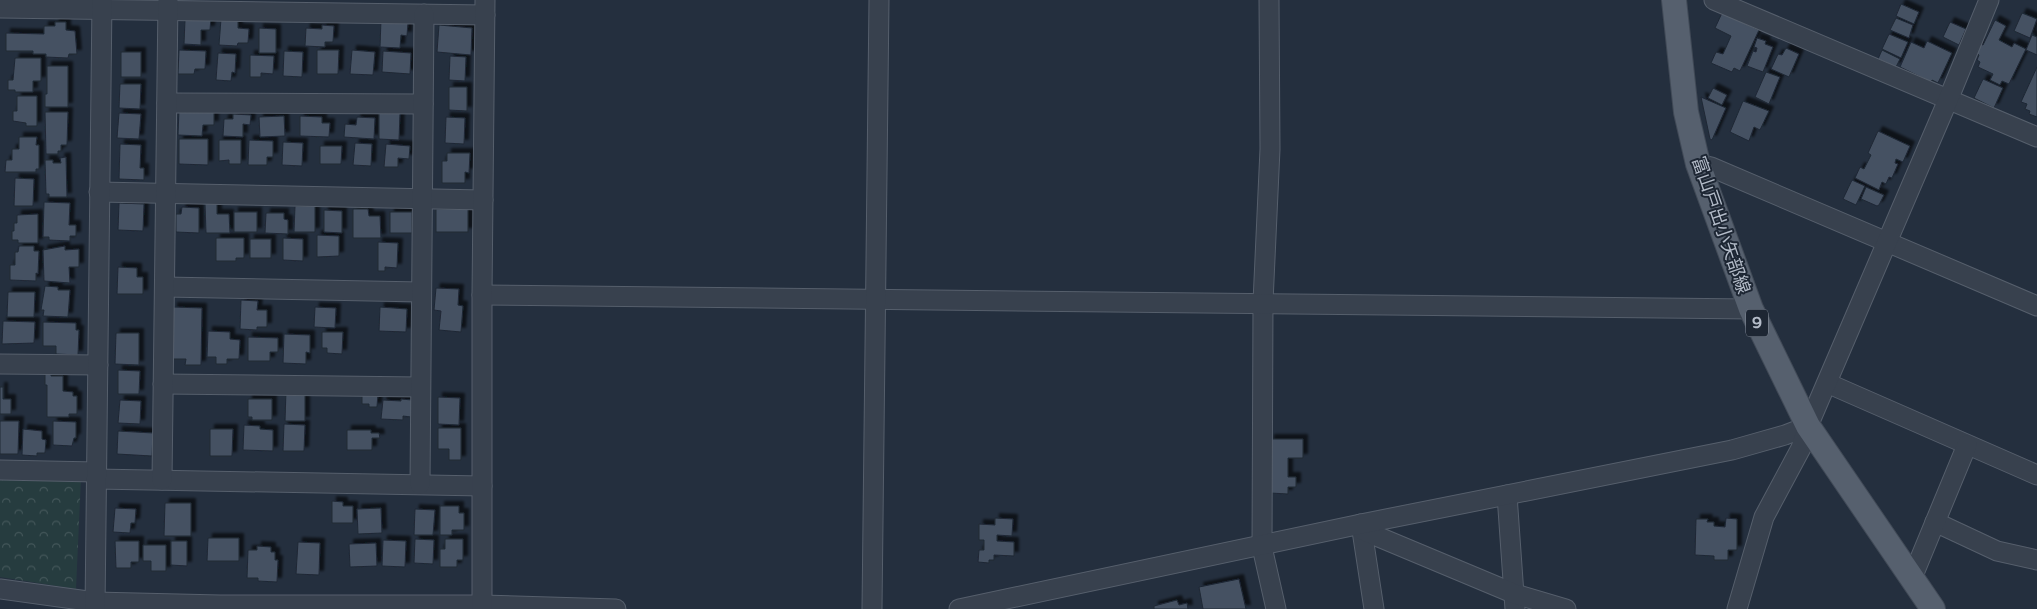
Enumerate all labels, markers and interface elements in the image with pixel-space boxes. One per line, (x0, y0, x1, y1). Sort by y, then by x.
street label: 富山戸出小矢部線 (1687, 153, 1755, 297)
road number: 9 (1746, 309, 1768, 336)

